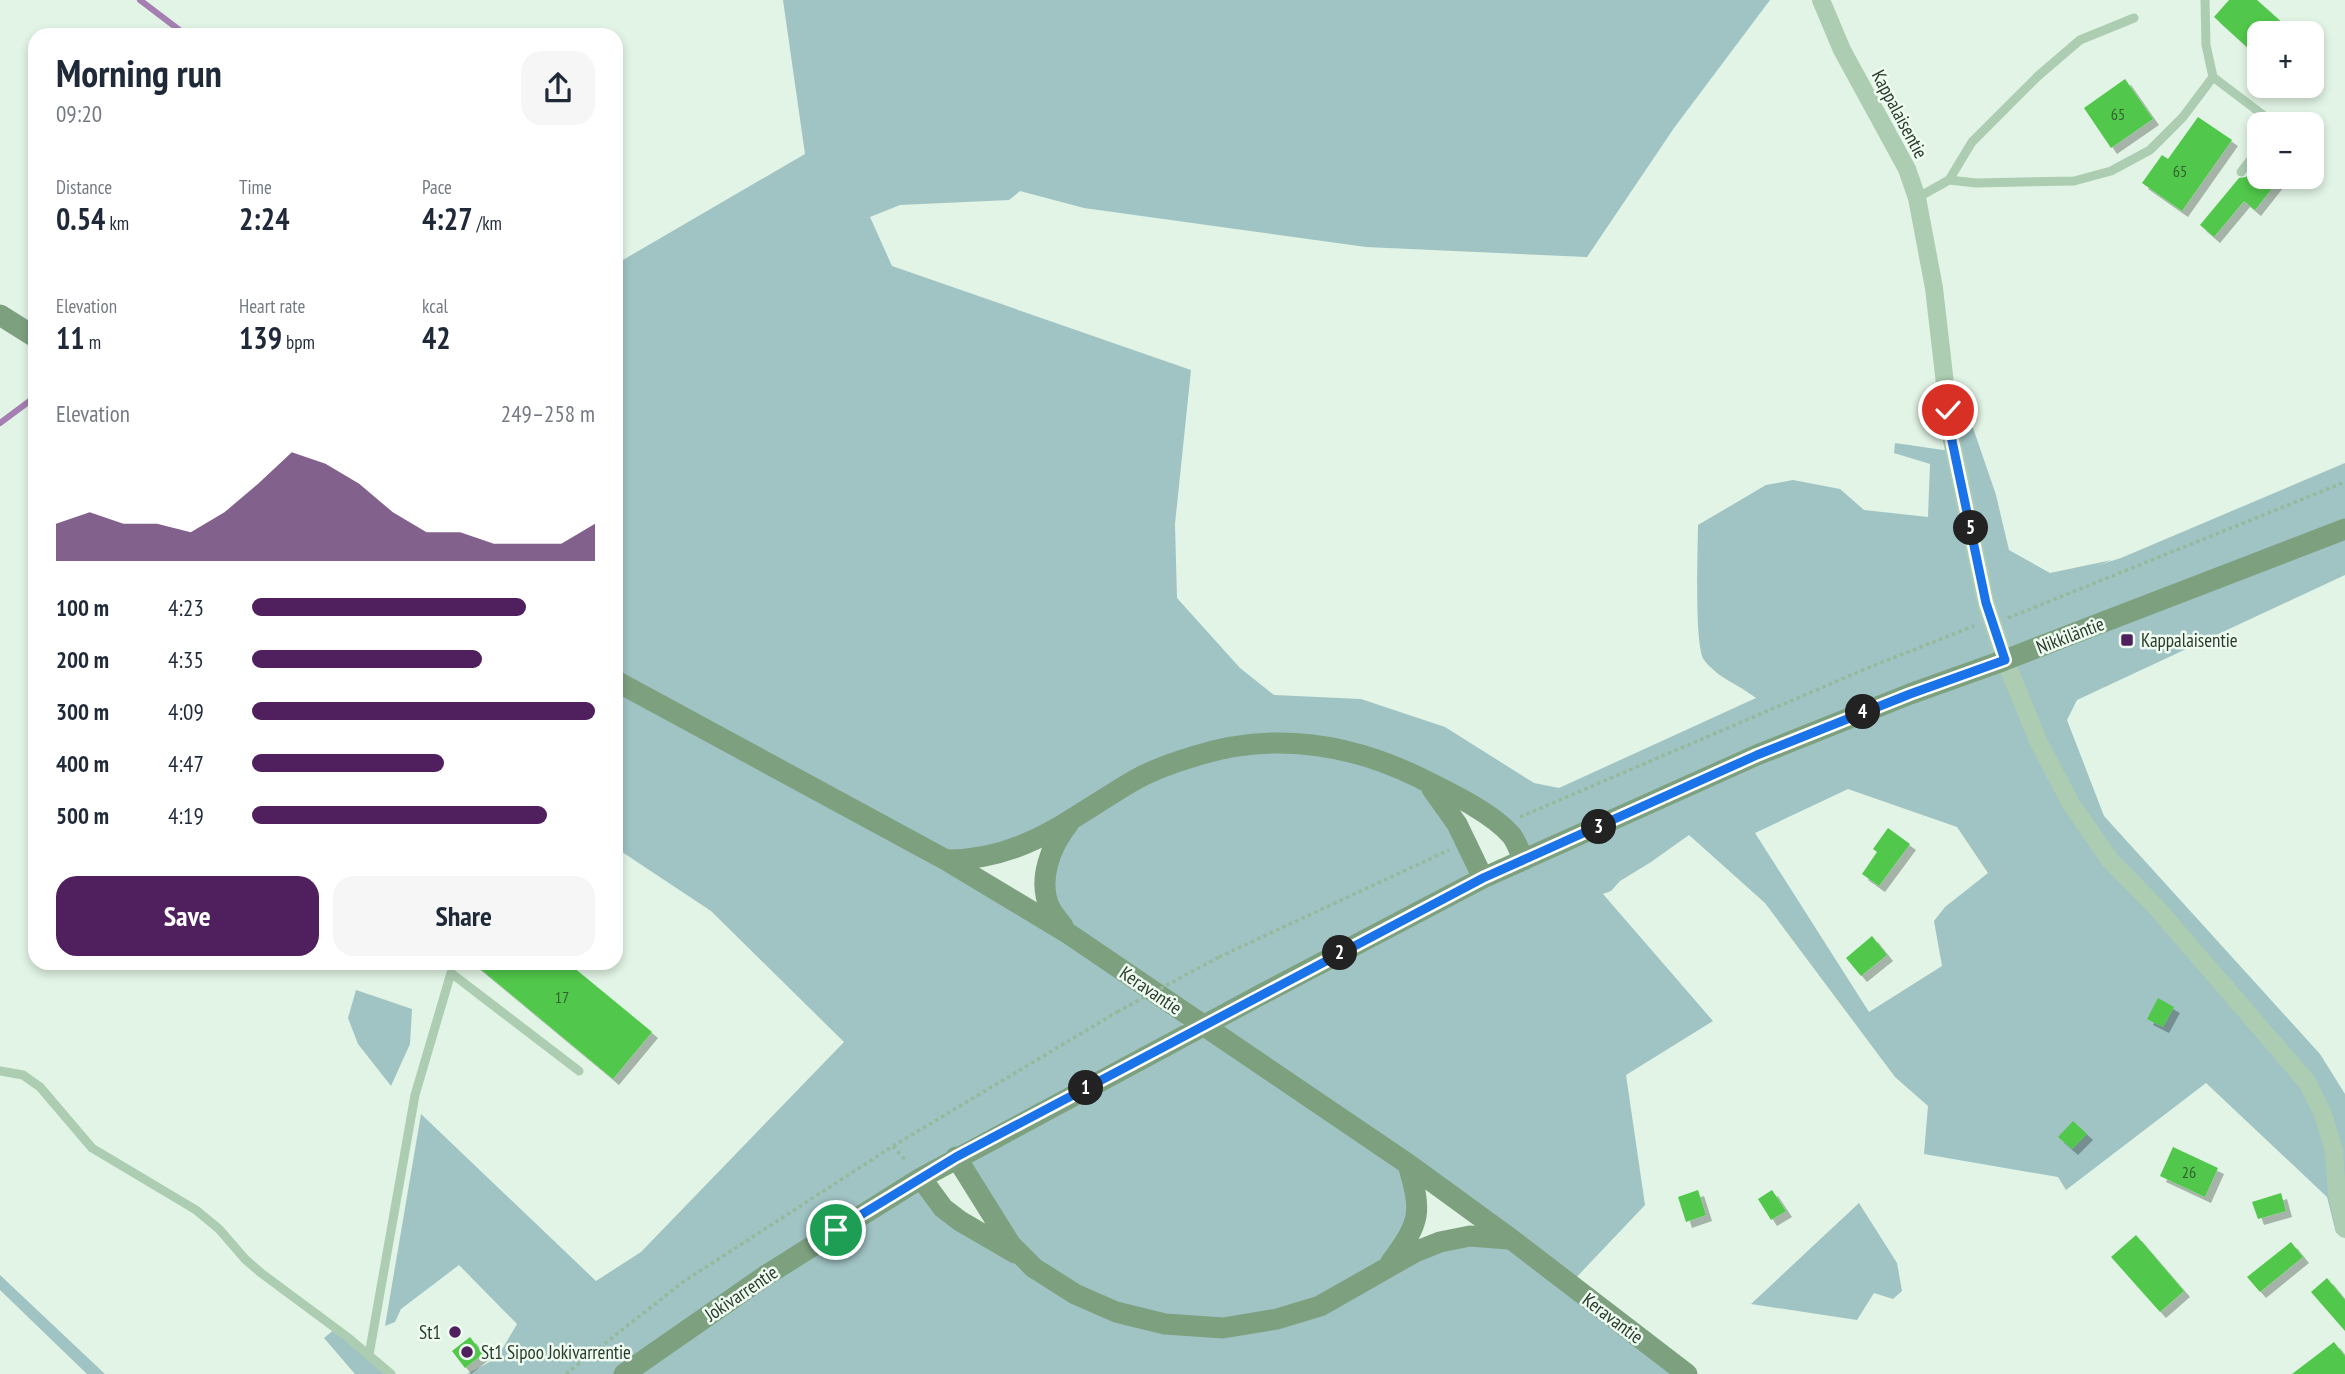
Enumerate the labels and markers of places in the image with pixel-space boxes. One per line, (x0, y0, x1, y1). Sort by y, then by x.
pin (1918, 380, 1978, 440)
pin: 5 (1954, 510, 1988, 546)
place label: Kappalaisentie (2141, 628, 2238, 652)
marker: Kappalaisentie (2119, 632, 2135, 648)
pin: 4 (1846, 694, 1881, 730)
pin: 3 (1582, 810, 1616, 844)
pin: 2 (1322, 936, 1358, 970)
pin: 1 (1068, 1070, 1104, 1106)
pin (806, 1200, 866, 1260)
place label: St1 (419, 1320, 441, 1344)
marker: St1 (447, 1324, 463, 1340)
place label: St1 Sipoo Jokivarrentie (481, 1340, 631, 1364)
marker: St1 Sipoo Jokivarrentie (459, 1344, 475, 1360)

